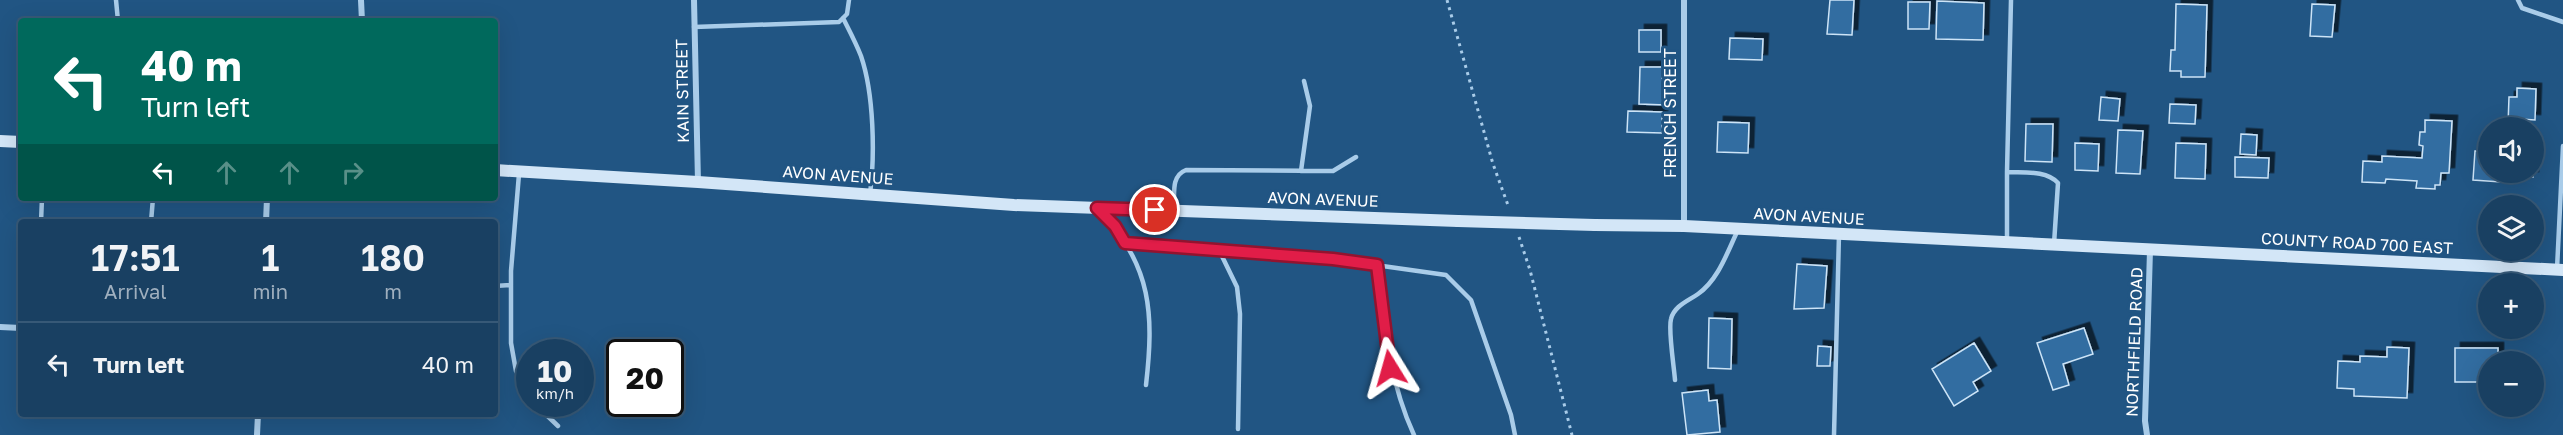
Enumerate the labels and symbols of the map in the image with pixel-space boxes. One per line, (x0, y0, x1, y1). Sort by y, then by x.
street label: KAIN STREET (671, 39, 693, 143)
street label: FRENCH STREET (1660, 48, 1680, 178)
street label: AVON AVENUE (782, 161, 894, 189)
pin (1129, 184, 1180, 235)
street label: AVON AVENUE (1267, 187, 1379, 211)
street label: AVON AVENUE (1753, 203, 1865, 229)
street label: COUNTY ROAD 700 EAST (2261, 228, 2454, 258)
street label: NORTHFIELD ROAD (2121, 267, 2147, 417)
position arrow (1358, 336, 1422, 400)
speed limit sign: 20 (606, 339, 684, 417)

